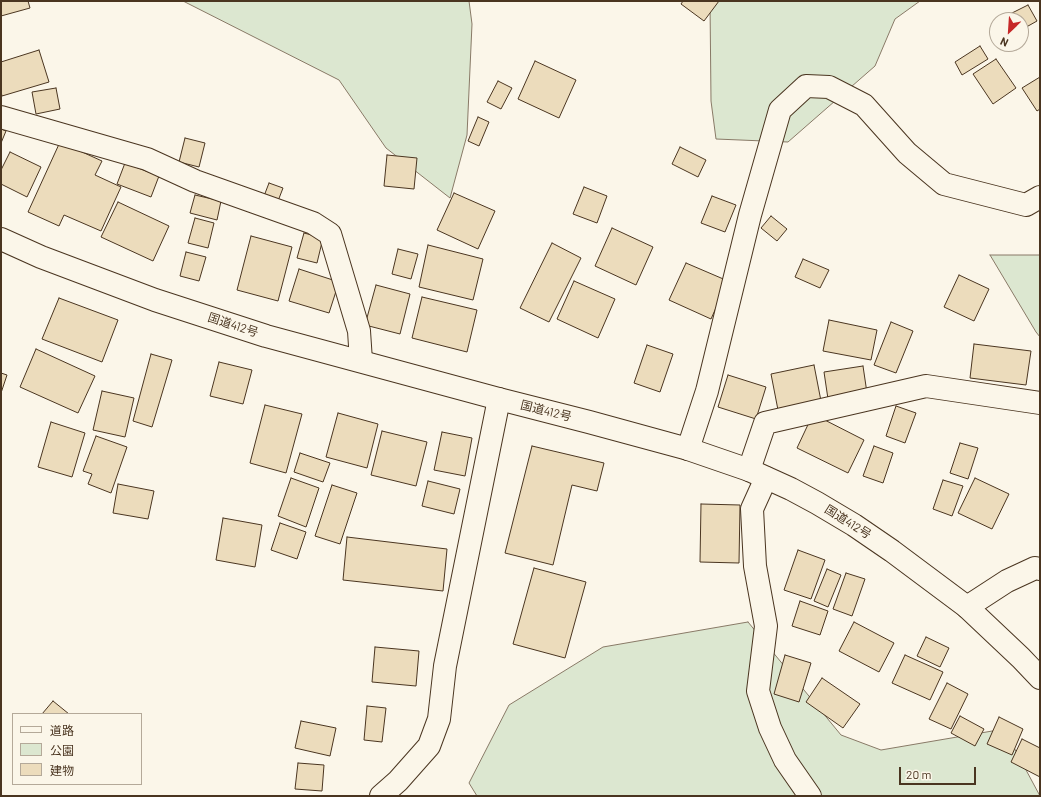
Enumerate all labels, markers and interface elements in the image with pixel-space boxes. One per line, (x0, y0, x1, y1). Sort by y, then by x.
north arrow (989, 12, 1029, 52)
text: N (998, 35, 1010, 50)
street label: 国道412号 (206, 310, 260, 340)
street label: 国道412号 (519, 398, 573, 424)
street label: 国道412号 (822, 502, 874, 542)
legend (12, 713, 142, 785)
text: 道路 (50, 723, 74, 737)
text: 公園 (50, 743, 74, 757)
scale bar (901, 759, 978, 785)
text: 建物 (50, 763, 74, 777)
text: 20 m (906, 767, 932, 781)

